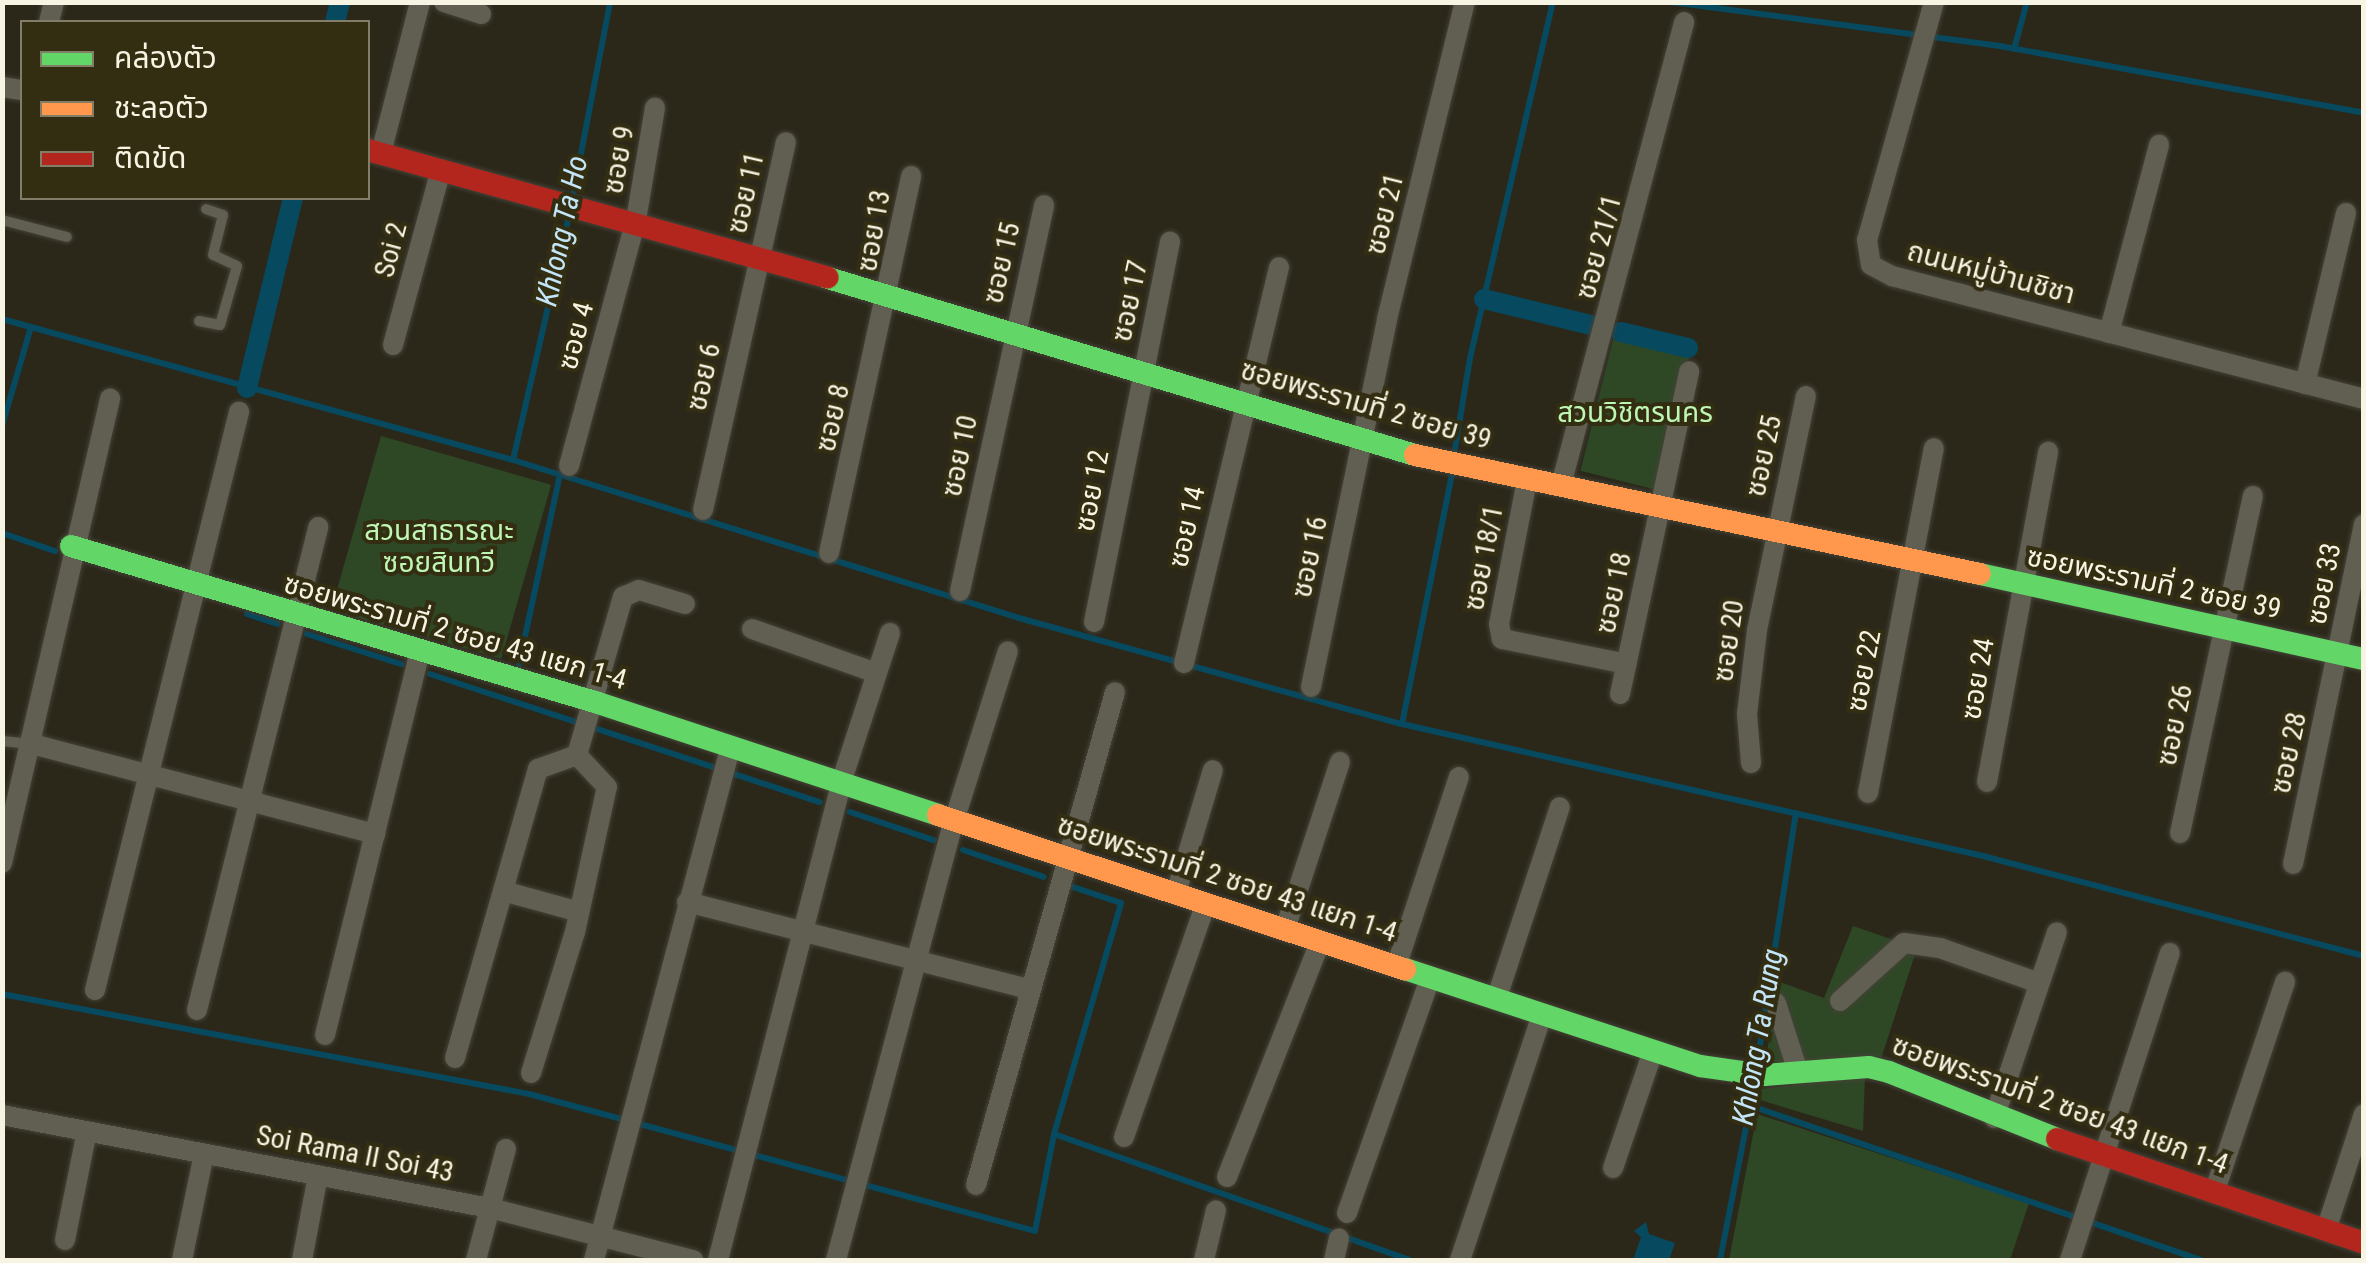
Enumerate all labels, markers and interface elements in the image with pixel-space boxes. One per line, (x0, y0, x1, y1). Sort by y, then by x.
legend (20, 20, 370, 200)
text: คล่องตัว (114, 40, 217, 75)
text: ชะลอตัว (114, 90, 209, 125)
street label: ซอย 9 (597, 123, 641, 197)
text: ติดขัด (114, 140, 186, 175)
street label: ซอย 11 (720, 149, 772, 237)
water label: Khlong Ta Ho (528, 152, 596, 310)
street label: ซอย 21 (1359, 170, 1411, 258)
street label: ซอย 13 (850, 188, 898, 274)
street label: ซอย 21/1 (1569, 191, 1629, 303)
street label: Soi 2 (368, 219, 414, 281)
street label: ซอย 15 (976, 219, 1028, 307)
street label: ถนนหมู่บ้านชิชา (1903, 234, 2079, 312)
street label: ซอย 17 (1105, 257, 1155, 345)
street label: ซอย 4 (551, 299, 601, 373)
street label: ซอย 6 (680, 340, 728, 414)
street label: ซอยพระรามที่ 2 ซอย 39 (1237, 353, 1495, 457)
street label: ซอย 8 (809, 381, 857, 455)
park label: สวนวิชิตรนคร (1557, 396, 1713, 430)
street label: ซอย 10 (935, 412, 985, 500)
street label: ซอย 25 (1739, 412, 1789, 500)
street label: ซอย 12 (1068, 447, 1116, 535)
street label: ซอย 14 (1161, 483, 1213, 571)
street label: ซอย 18/1 (1457, 502, 1511, 614)
street label: ซอย 16 (1285, 513, 1335, 601)
park label: สวนสาธารณะ ซอยสินทวี (364, 514, 514, 580)
street label: ซอยพระรามที่ 2 ซอย 39 (2024, 540, 2284, 626)
street label: ซอย 33 (2300, 540, 2348, 628)
street label: ซอย 18 (1589, 549, 1639, 637)
street label: ซอยพระรามที่ 2 ซอย 43 แยก 1-4 (280, 567, 630, 697)
street label: ซอย 20 (1707, 598, 1751, 684)
street label: ซอย 22 (1840, 627, 1888, 715)
street label: ซอย 24 (1954, 636, 2002, 722)
street label: ซอย 26 (2150, 681, 2200, 769)
street label: ซอย 28 (2264, 709, 2314, 797)
street label: ซอยพระรามที่ 2 ซอย 43 แยก 1-4 (1053, 808, 1401, 950)
water label: Khlong Ta Rung (1725, 946, 1791, 1128)
street label: ซอยพระรามที่ 2 ซอย 43 แยก 1-4 (1887, 1028, 2233, 1182)
street label: Soi Rama II Soi 43 (254, 1118, 456, 1190)

